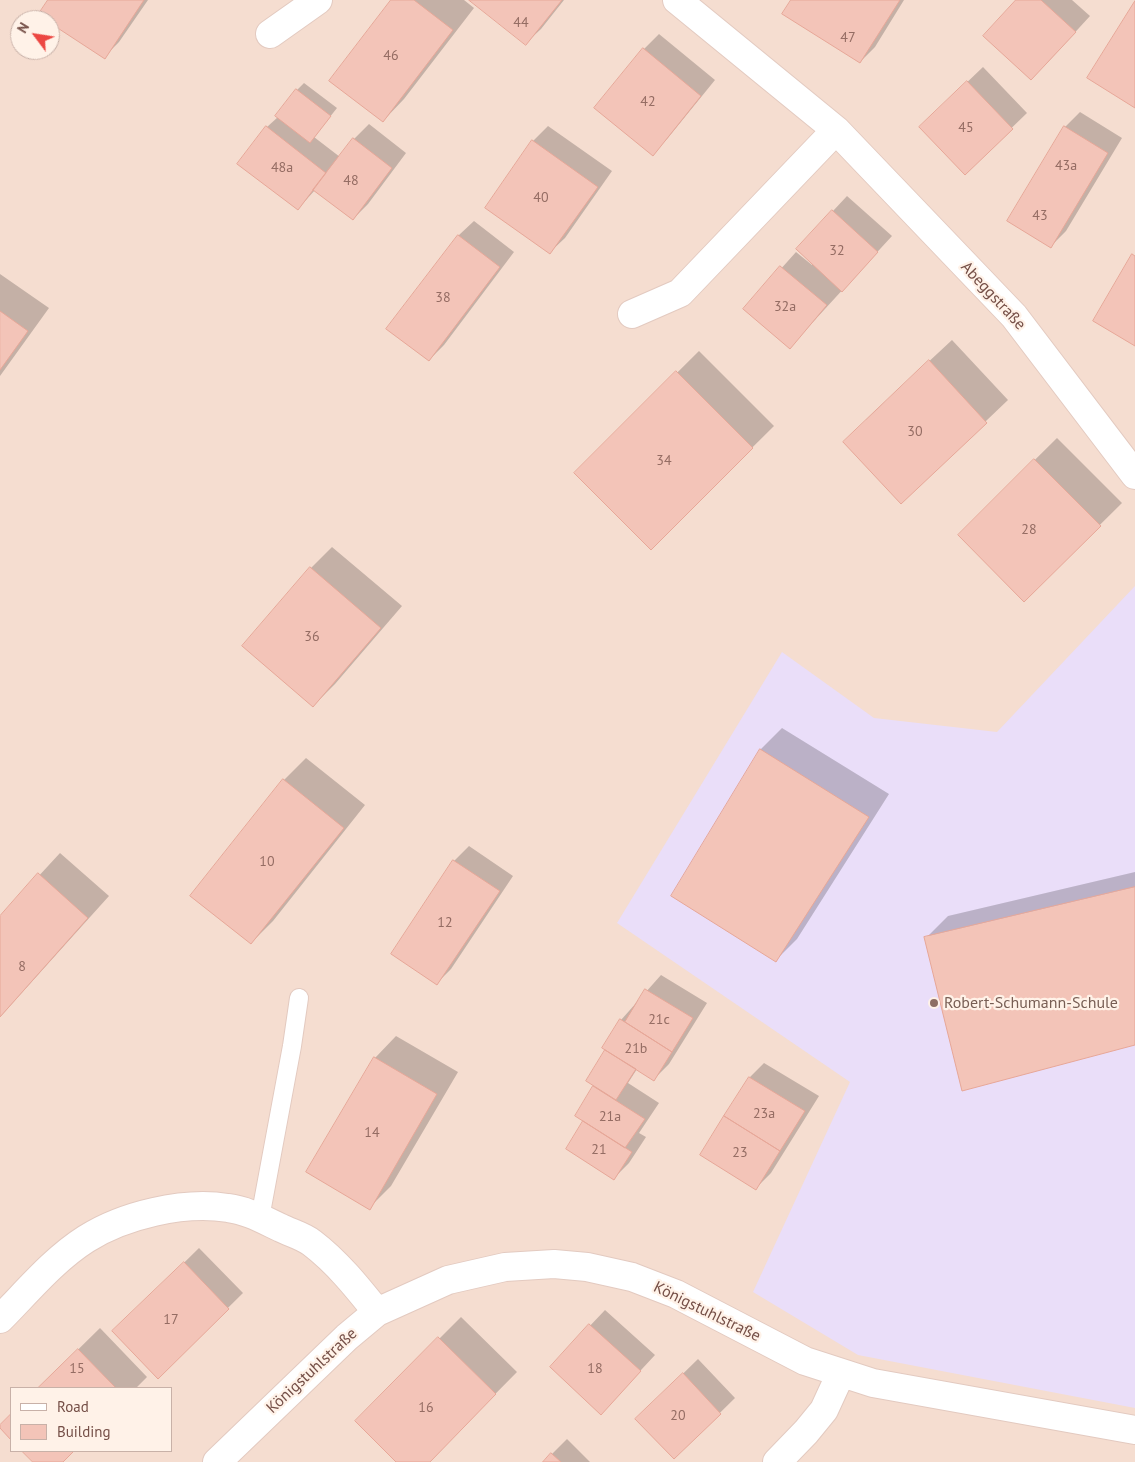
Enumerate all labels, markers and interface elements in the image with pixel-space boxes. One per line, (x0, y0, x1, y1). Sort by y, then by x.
north arrow (10, 10, 60, 60)
house number: 44 (513, 15, 529, 31)
text: N (13, 19, 33, 36)
house number: 47 (840, 30, 856, 46)
house number: 46 (383, 48, 399, 64)
house number: 42 (640, 94, 656, 110)
house number: 45 (958, 120, 974, 136)
house number: 43a (1055, 158, 1077, 174)
house number: 48a (271, 160, 293, 176)
house number: 48 (343, 173, 359, 189)
house number: 40 (533, 190, 549, 206)
house number: 43 (1032, 208, 1048, 224)
house number: 32 (829, 243, 845, 259)
street label: Abeggstraße (957, 258, 1029, 334)
house number: 38 (435, 290, 451, 306)
house number: 32a (774, 299, 796, 315)
house number: 30 (907, 424, 923, 440)
house number: 34 (656, 453, 672, 469)
house number: 28 (1021, 522, 1037, 538)
house number: 36 (304, 629, 320, 645)
house number: 10 (259, 854, 275, 870)
house number: 12 (437, 915, 453, 931)
house number: 8 (18, 959, 26, 975)
place label: Robert-Schumann-Schule (944, 993, 1118, 1013)
marker: Robert-Schumann-Schule (928, 997, 940, 1009)
house number: 21c (648, 1012, 670, 1028)
house number: 21b (625, 1041, 647, 1057)
house number: 23a (753, 1106, 775, 1122)
house number: 21a (599, 1109, 621, 1125)
house number: 14 (364, 1125, 380, 1141)
house number: 21 (591, 1142, 607, 1158)
house number: 23 (732, 1145, 748, 1161)
street label: Königstuhlstraße (650, 1278, 764, 1346)
house number: 17 (163, 1312, 179, 1328)
street label: Königstuhlstraße (263, 1324, 361, 1418)
house number: 15 (69, 1361, 85, 1377)
house number: 18 (587, 1361, 603, 1377)
legend (10, 1387, 172, 1452)
text: Road (57, 1397, 89, 1416)
house number: 16 (418, 1400, 434, 1416)
house number: 20 (670, 1408, 686, 1424)
text: Building (57, 1422, 111, 1441)

